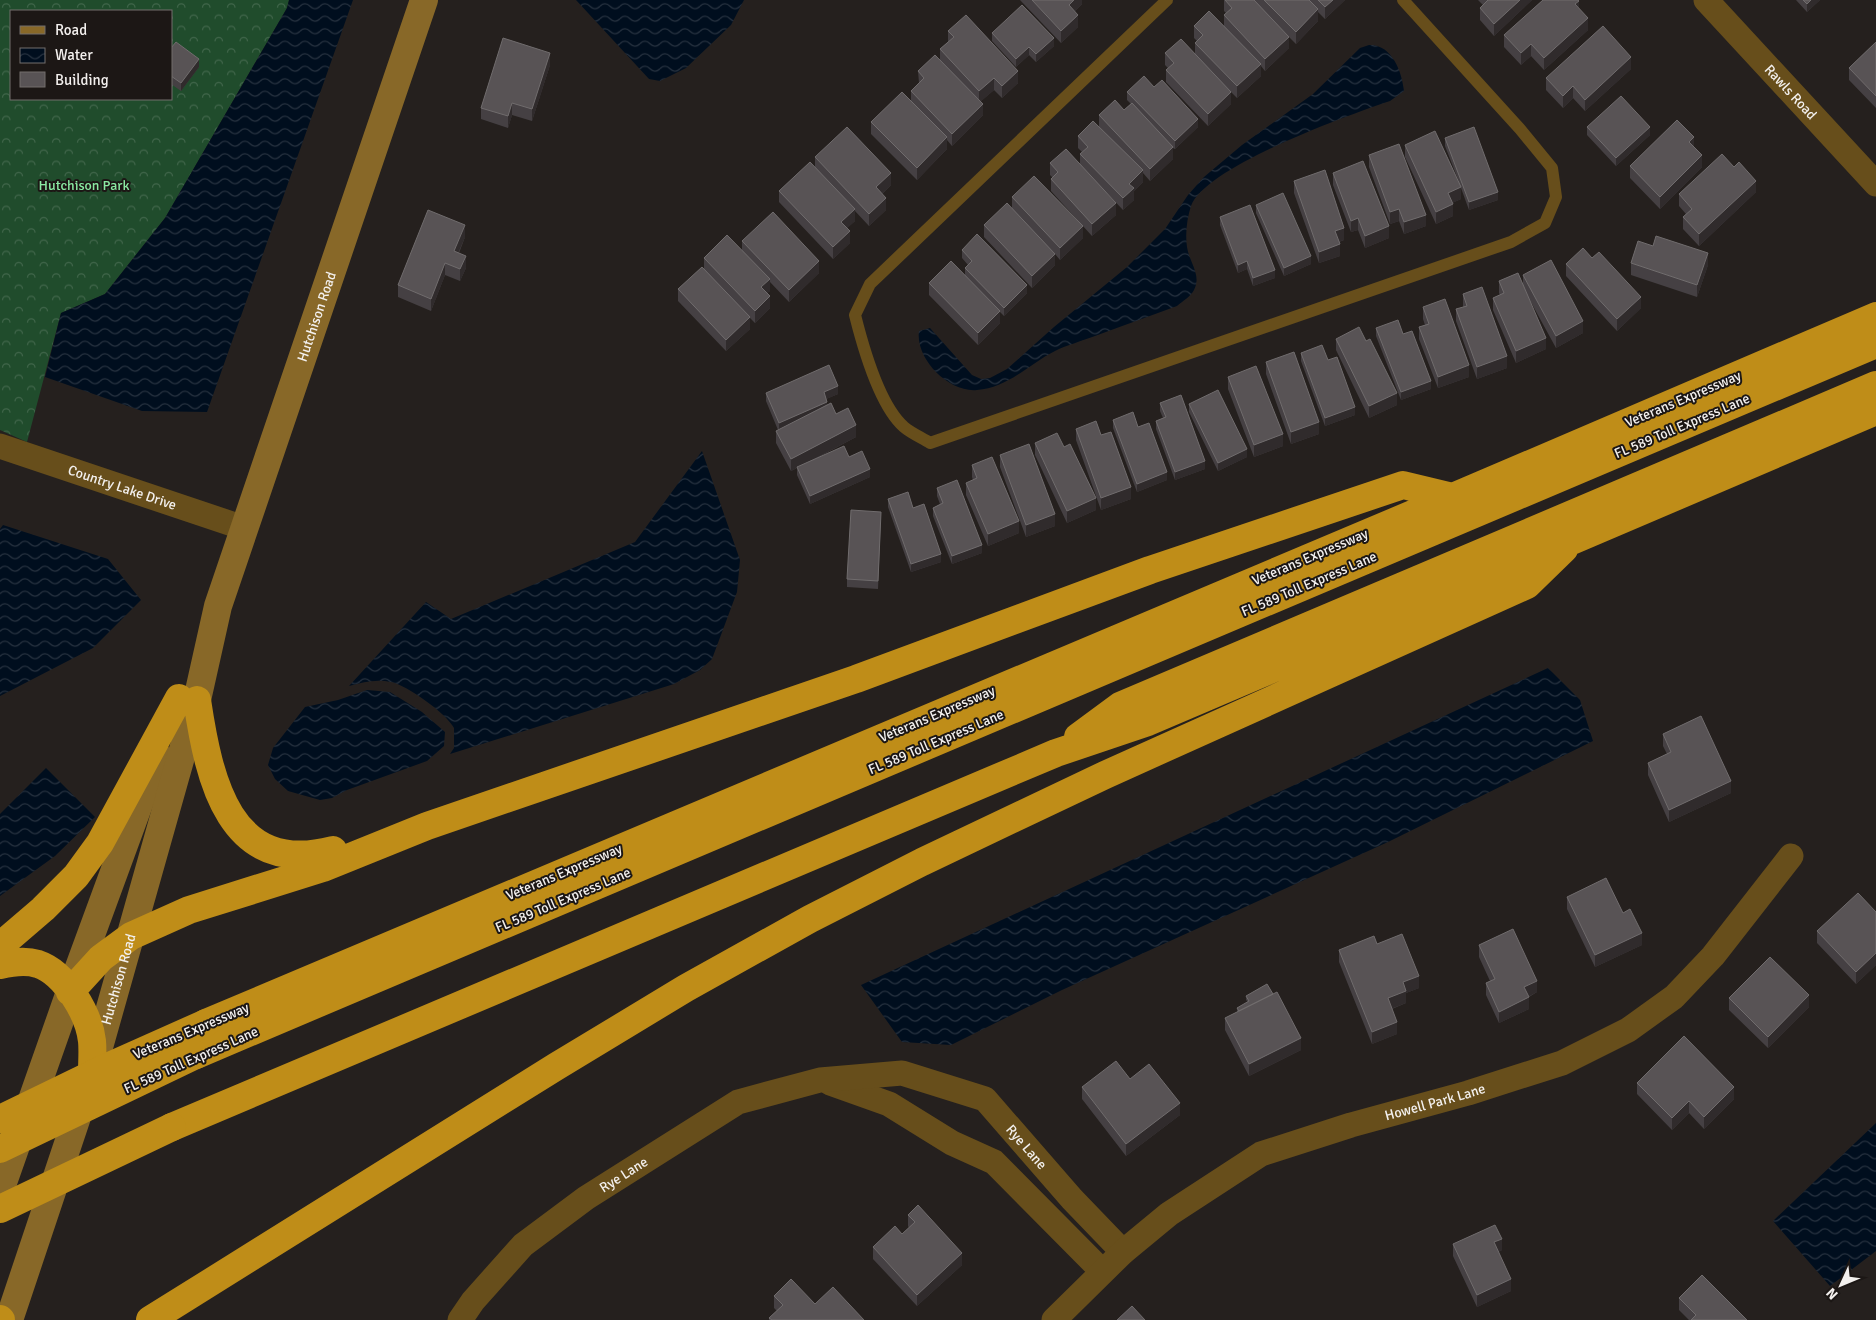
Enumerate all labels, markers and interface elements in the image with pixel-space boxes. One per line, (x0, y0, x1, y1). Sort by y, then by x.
legend (10, 10, 172, 100)
text: Road (55, 21, 87, 39)
text: Water (55, 46, 93, 64)
street label: Rawls Road (1761, 61, 1820, 123)
text: Building (55, 71, 109, 89)
park label: Hutchison Park (39, 177, 129, 194)
street label: Hutchison Road (293, 269, 340, 364)
street label: Veterans Expressway (1622, 367, 1744, 431)
street label: FL 589 Toll Express Lane (1612, 390, 1752, 462)
street label: Country Lake Drive (66, 461, 179, 513)
street label: Veterans Expressway (1249, 525, 1371, 589)
street label: FL 589 Toll Express Lane (1239, 548, 1379, 620)
street label: Veterans Expressway (876, 682, 998, 746)
street label: FL 589 Toll Express Lane (866, 706, 1006, 778)
street label: Veterans Expressway (503, 840, 625, 904)
street label: FL 589 Toll Express Lane (493, 864, 633, 936)
street label: Hutchison Road (97, 932, 139, 1027)
street label: Veterans Expressway (130, 999, 252, 1063)
street label: FL 589 Toll Express Lane (121, 1023, 261, 1097)
street label: Howell Park Lane (1383, 1080, 1487, 1124)
street label: Rye Lane (1002, 1121, 1051, 1173)
street label: Rye Lane (596, 1153, 651, 1196)
north arrow (1816, 1260, 1866, 1310)
text: N (1823, 1284, 1842, 1303)

